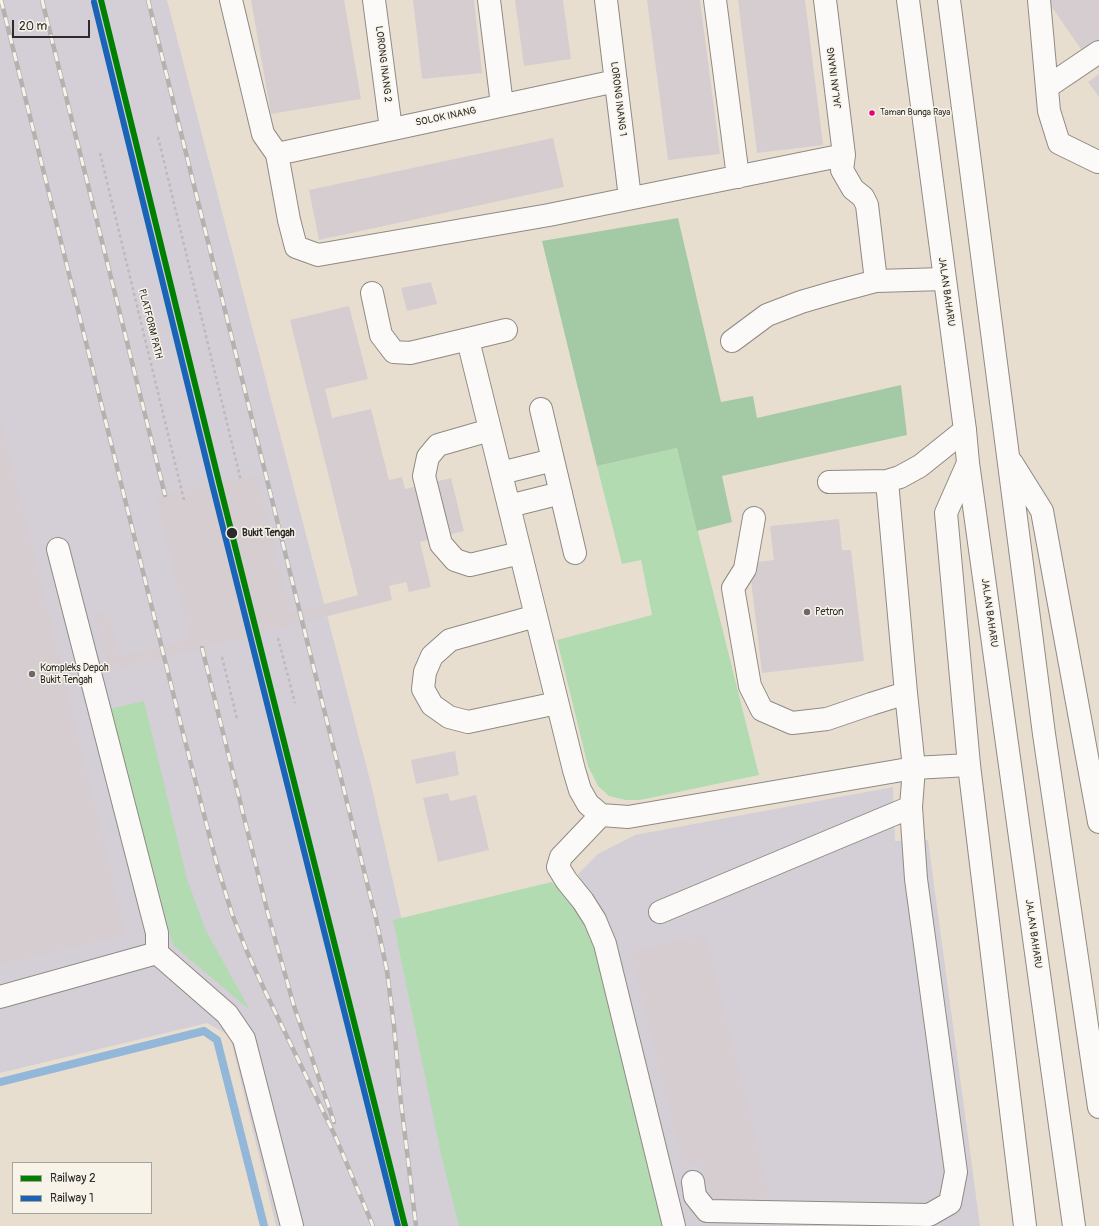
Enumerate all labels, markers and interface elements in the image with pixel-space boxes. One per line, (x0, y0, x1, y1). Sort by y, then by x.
scale bar (14, 12, 92, 38)
text: 20 m (19, 19, 47, 34)
street label: LORONG INANG 2 (372, 25, 394, 103)
street label: JALAN INANG (825, 47, 845, 109)
street label: LORONG INANG 1 (607, 61, 629, 137)
street label: SOLOK INANG (415, 105, 477, 129)
marker: Taman Bunga Raya (867, 108, 877, 118)
place label: Taman Bunga Raya (880, 108, 950, 118)
street label: JALAN BAHARU (935, 257, 957, 327)
street label: PLATFORM PATH (135, 288, 165, 360)
marker: Bukit Tengah (225, 526, 239, 540)
place label: Bukit Tengah (242, 527, 295, 539)
street label: JALAN BAHARU (978, 578, 1000, 648)
place label: Petron (815, 606, 844, 618)
marker: Petron (802, 607, 812, 617)
place label: Kompleks Depoh Bukit Tengah (40, 662, 109, 686)
marker: Kompleks Depoh Bukit Tengah (27, 669, 37, 679)
street label: JALAN BAHARU (1022, 899, 1044, 969)
legend (12, 1162, 152, 1214)
text: Railway 2 (50, 1171, 96, 1186)
text: Railway 1 (50, 1191, 94, 1206)

